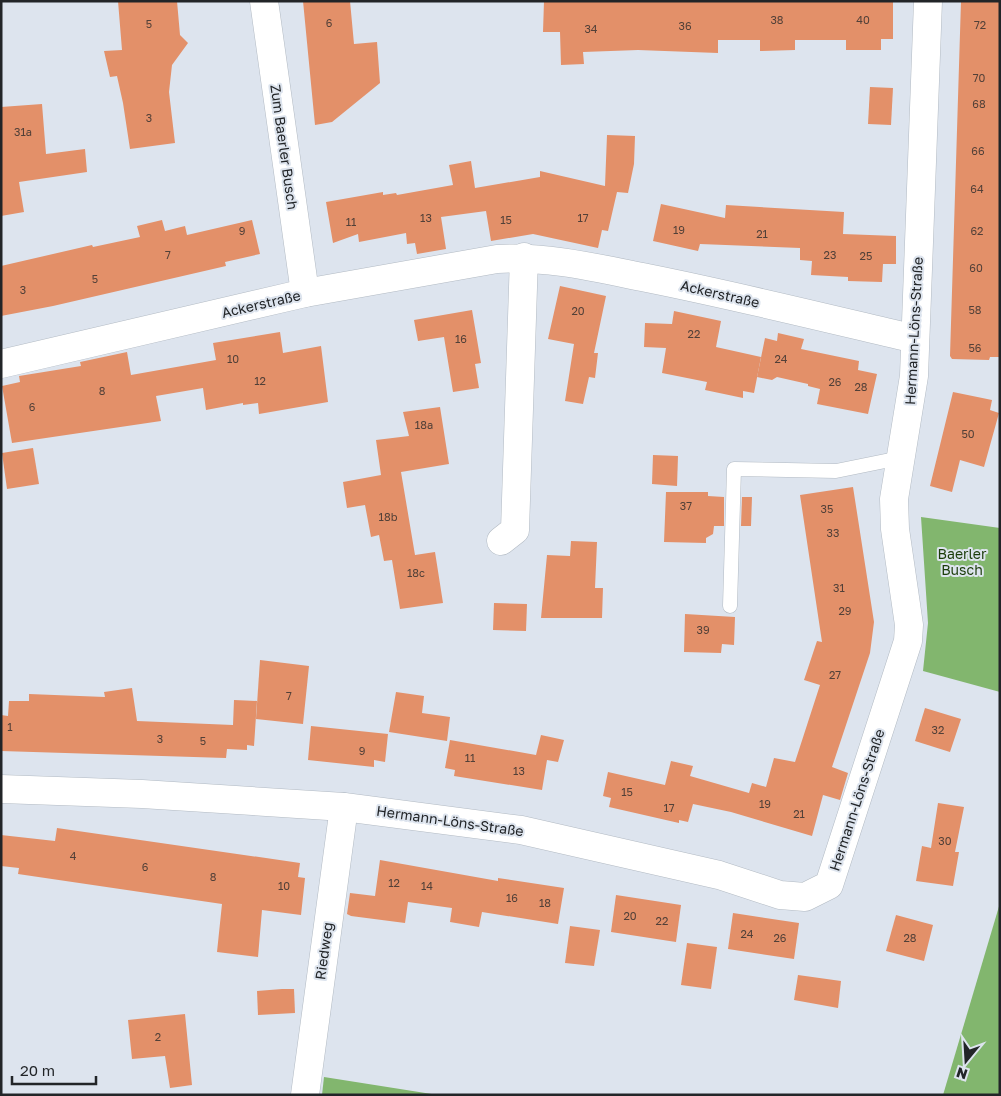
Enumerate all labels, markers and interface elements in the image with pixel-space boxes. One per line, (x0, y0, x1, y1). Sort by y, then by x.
house number: 38 (770, 13, 784, 26)
house number: 40 (856, 13, 870, 26)
house number: 6 (326, 16, 333, 29)
house number: 5 (146, 17, 152, 30)
house number: 72 (974, 18, 986, 31)
house number: 36 (678, 19, 692, 32)
house number: 34 (584, 22, 598, 35)
house number: 70 (973, 71, 986, 84)
street label: Zum Baerler Busch (267, 83, 302, 211)
house number: 68 (972, 97, 986, 110)
house number: 3 (146, 111, 152, 124)
house number: 31a (14, 125, 32, 138)
house number: 66 (971, 144, 985, 157)
house number: 64 (970, 182, 984, 195)
house number: 13 (420, 211, 432, 224)
house number: 17 (577, 211, 589, 224)
house number: 15 (500, 213, 512, 226)
house number: 11 (346, 215, 356, 228)
house number: 19 (673, 223, 685, 236)
house number: 9 (239, 224, 245, 237)
house number: 62 (970, 224, 984, 237)
house number: 21 (756, 227, 768, 240)
house number: 7 (165, 248, 171, 261)
house number: 23 (824, 248, 836, 261)
house number: 25 (860, 249, 872, 262)
street label: Hermann-Löns-Straße (901, 256, 926, 406)
house number: 60 (969, 261, 983, 274)
house number: 5 (92, 272, 98, 285)
street label: Ackerstraße (679, 276, 761, 311)
house number: 3 (20, 283, 26, 296)
street label: Ackerstraße (220, 286, 302, 321)
house number: 58 (968, 303, 982, 316)
house number: 20 (571, 304, 585, 317)
house number: 22 (688, 327, 700, 340)
house number: 16 (455, 332, 467, 345)
house number: 56 (968, 341, 982, 354)
house number: 10 (227, 352, 239, 365)
house number: 24 (774, 352, 788, 365)
house number: 12 (254, 374, 266, 387)
house number: 26 (828, 375, 842, 388)
house number: 28 (854, 380, 868, 393)
house number: 8 (99, 384, 106, 397)
house number: 6 (29, 400, 36, 413)
house number: 18a (415, 418, 433, 431)
house number: 50 (961, 427, 975, 440)
house number: 37 (680, 499, 692, 512)
house number: 35 (821, 502, 833, 515)
house number: 18b (379, 510, 398, 523)
house number: 33 (827, 526, 839, 539)
park label: Baerler Busch (938, 545, 987, 578)
house number: 18c (407, 566, 425, 579)
house number: 31 (833, 581, 845, 594)
house number: 29 (838, 604, 852, 617)
house number: 39 (696, 623, 710, 636)
house number: 27 (829, 668, 841, 681)
house number: 7 (286, 689, 292, 702)
house number: 1 (7, 720, 13, 733)
house number: 32 (932, 723, 944, 736)
street label: Hermann-Löns-Straße (826, 727, 888, 873)
house number: 3 (157, 732, 163, 745)
house number: 5 (200, 734, 206, 747)
house number: 9 (359, 744, 365, 757)
house number: 11 (465, 751, 475, 764)
house number: 13 (513, 764, 525, 777)
house number: 15 (621, 785, 633, 798)
house number: 19 (759, 797, 771, 810)
house number: 17 (663, 801, 675, 814)
street label: Hermann-Löns-Straße (375, 802, 525, 839)
house number: 21 (793, 807, 805, 820)
house number: 30 (938, 834, 952, 847)
house number: 4 (70, 849, 77, 862)
house number: 6 (142, 860, 149, 873)
house number: 8 (210, 870, 217, 883)
house number: 12 (388, 876, 400, 889)
house number: 10 (278, 879, 290, 892)
house number: 14 (421, 879, 433, 892)
house number: 16 (506, 891, 518, 904)
house number: 18 (539, 896, 551, 909)
house number: 20 (623, 909, 637, 922)
house number: 22 (656, 914, 668, 927)
street label: Riedweg (311, 921, 336, 981)
house number: 24 (740, 927, 754, 940)
house number: 26 (773, 931, 787, 944)
house number: 28 (903, 931, 917, 944)
house number: 2 (155, 1030, 161, 1043)
north arrow (941, 1036, 991, 1086)
scale bar (12, 1054, 96, 1086)
text: 20 m (20, 1061, 55, 1079)
text: N (954, 1064, 970, 1084)

